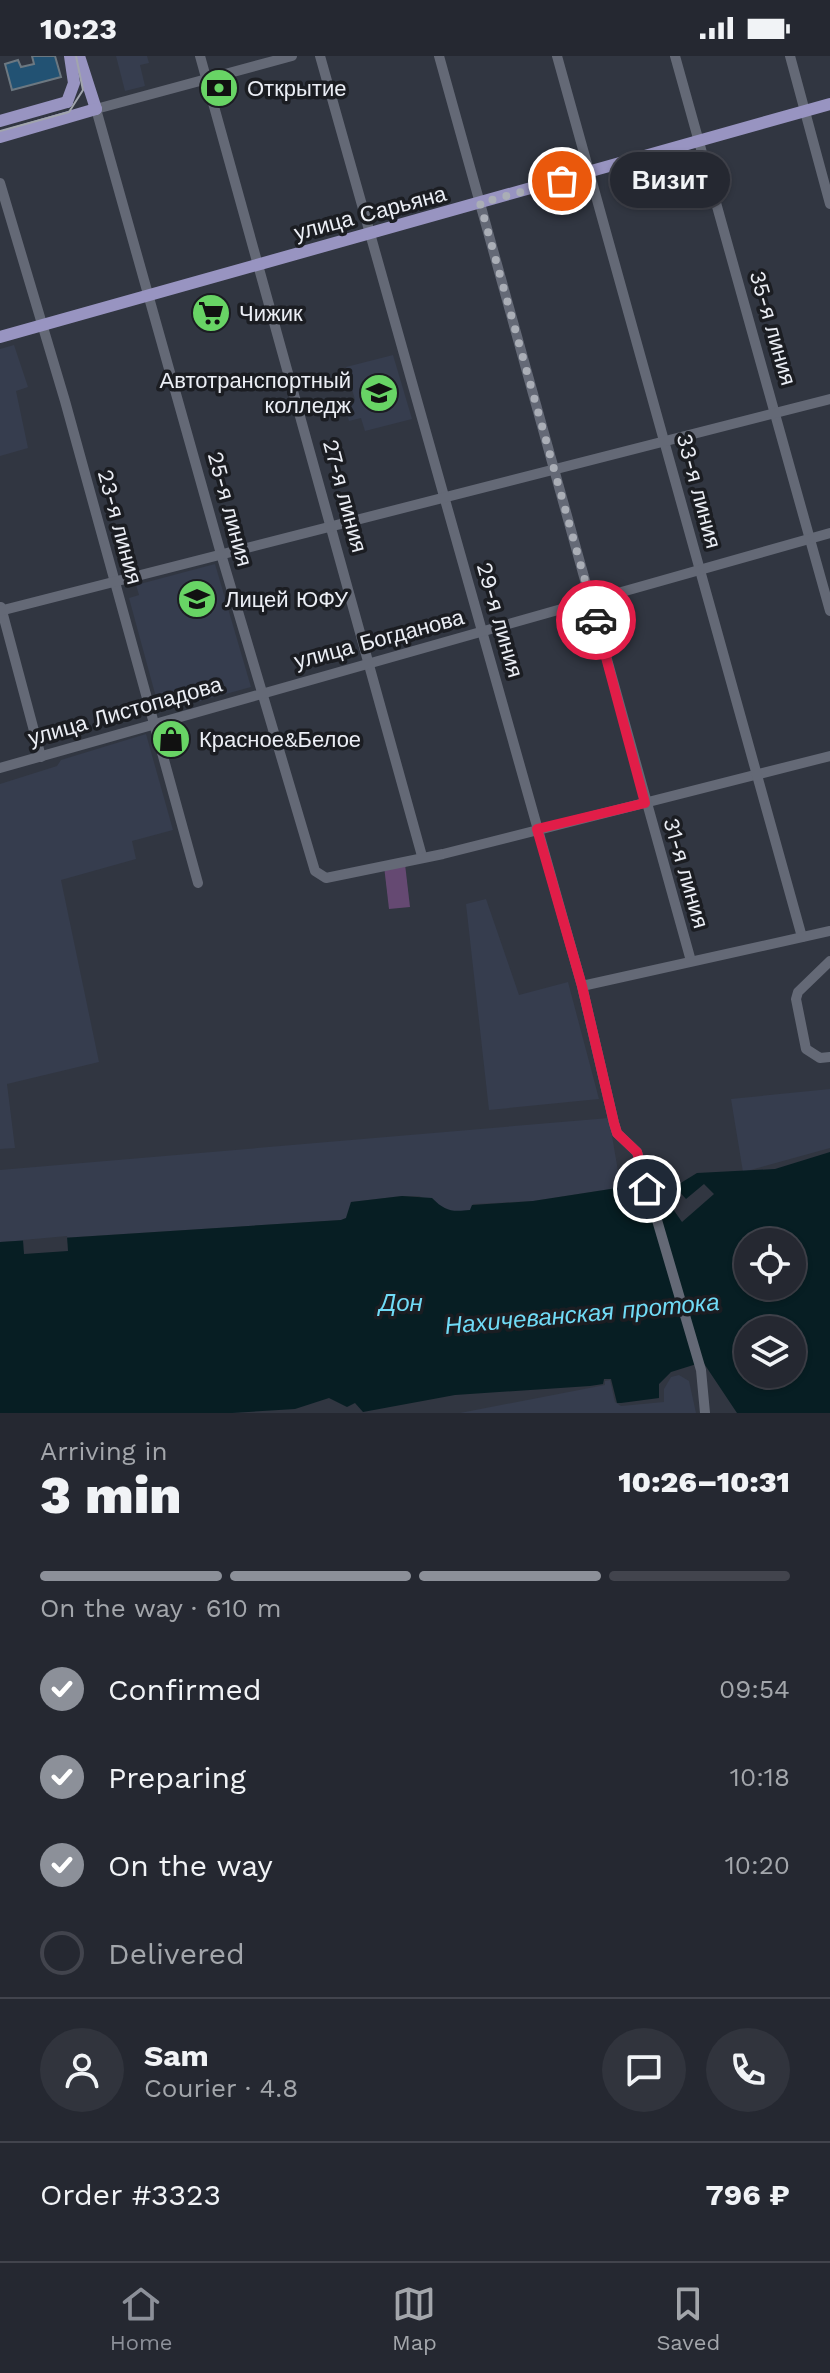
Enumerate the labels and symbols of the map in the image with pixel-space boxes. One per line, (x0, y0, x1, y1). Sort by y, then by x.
bank icon: Открытие (198, 67, 240, 109)
place label: Открытие (247, 76, 346, 101)
pin (528, 147, 596, 215)
callout: Визит (610, 153, 730, 209)
street label: улица Сарьяна (291, 180, 449, 245)
street label: 35-я линия (745, 268, 801, 388)
supermarket icon: Чижик (190, 292, 232, 334)
place label: Чижик (239, 301, 303, 326)
place label: Автотранспортный колледж (160, 368, 351, 418)
school or university icon: Автотранспортный колледж (358, 372, 400, 414)
street label: 33-я линия (672, 431, 726, 551)
street label: 27-я линия (318, 437, 372, 555)
street label: 25-я линия (203, 449, 257, 569)
street label: 23-я линия (93, 467, 147, 587)
street label: 29-я линия (472, 560, 528, 680)
school or university icon: Лицей ЮФУ (176, 578, 218, 620)
courier (556, 580, 636, 660)
place label: Лицей ЮФУ (225, 587, 349, 612)
street label: улица Богданова (291, 604, 467, 674)
street label: улица Листопадова (25, 671, 226, 751)
shop icon: Красное&Белое (150, 718, 192, 760)
place label: Красное&Белое (199, 727, 361, 752)
street label: 31-я линия (658, 815, 714, 931)
pin (613, 1155, 681, 1223)
water label: Нахичеванская протока (444, 1288, 720, 1340)
water label: Дон (376, 1289, 423, 1317)

